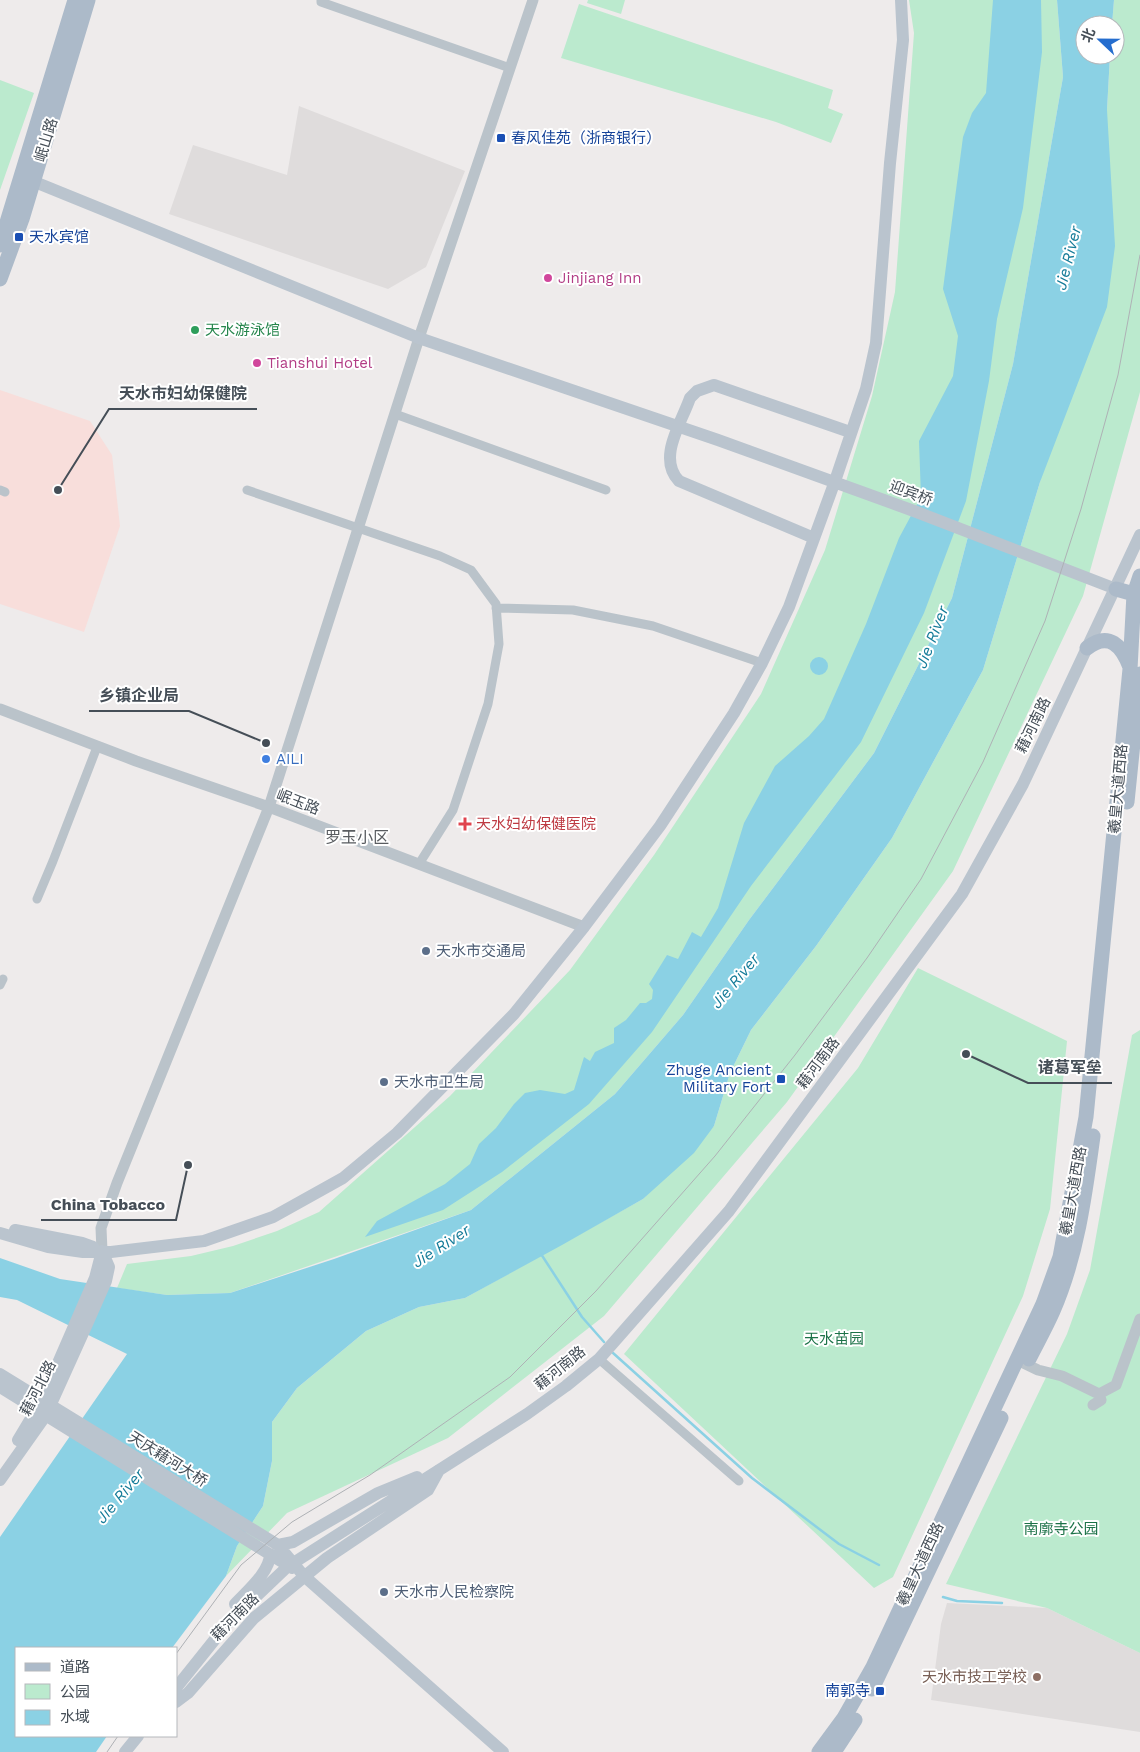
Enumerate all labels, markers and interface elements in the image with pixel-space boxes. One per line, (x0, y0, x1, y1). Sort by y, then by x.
north arrow (1075, 15, 1125, 65)
text: 北 (1078, 26, 1098, 45)
street label: 岷山路 (31, 116, 61, 164)
place label: 春风佳苑（浙商银行） (511, 129, 661, 147)
marker: 春风佳苑（浙商银行） (495, 132, 507, 144)
water label: Jie River (1051, 223, 1085, 292)
place label: 天水宾馆 (29, 228, 89, 246)
marker: 天水宾馆 (13, 231, 25, 243)
place label: Jinjiang Inn (558, 269, 641, 287)
marker: Jinjiang Inn (542, 272, 554, 284)
place label: 天水游泳馆 (205, 321, 280, 339)
marker: 天水游泳馆 (189, 324, 201, 336)
place label: Tianshui Hotel (267, 354, 373, 372)
marker: Tianshui Hotel (251, 357, 263, 369)
callout: 天水市妇幼保健院 (109, 378, 257, 409)
text: 天水市妇幼保健院 (119, 384, 247, 403)
street label: 迎宾桥 (887, 477, 935, 509)
water label: Jie River (911, 602, 953, 671)
callout: 乡镇企业局 (89, 680, 189, 711)
text: 乡镇企业局 (99, 686, 179, 705)
street label: 藉河南路 (1012, 694, 1054, 756)
street label: 羲皇大道西路 (1105, 743, 1131, 835)
place label: AILI (276, 750, 304, 768)
marker: AILI (260, 753, 272, 765)
street label: 岷玉路 (274, 786, 322, 818)
place label: 天水妇幼保健医院 (476, 815, 596, 833)
marker: 天水妇幼保健医院 (458, 817, 472, 831)
district label: 罗玉小区 (325, 828, 389, 847)
place label: 天水市交通局 (436, 942, 526, 960)
marker: 天水市交通局 (420, 945, 432, 957)
water label: Jie River (707, 949, 764, 1012)
street label: 藉河南路 (793, 1034, 843, 1092)
callout: 诸葛军垒 (1028, 1052, 1112, 1083)
text: 诸葛军垒 (1038, 1058, 1102, 1077)
place label: Zhuge Ancient Military Fort (666, 1061, 772, 1096)
place label: 天水市卫生局 (394, 1073, 484, 1091)
marker: Zhuge Ancient Military Fort (775, 1073, 787, 1085)
marker: 天水市卫生局 (378, 1076, 390, 1088)
street label: 羲皇大道西路 (1056, 1145, 1090, 1237)
callout: China Tobacco (41, 1189, 176, 1220)
text: China Tobacco (51, 1195, 166, 1214)
water label: Jie River (408, 1220, 474, 1272)
park label: 天水苗园 (804, 1330, 864, 1348)
street label: 藉河南路 (531, 1342, 589, 1394)
street label: 藉河北路 (16, 1357, 60, 1419)
street label: 天庆藉河大桥 (125, 1428, 211, 1490)
water label: Jie River (92, 1464, 149, 1527)
street label: 羲皇大道西路 (893, 1519, 947, 1609)
park label: 南廓寺公园 (1023, 1520, 1099, 1538)
place label: 天水市人民检察院 (394, 1583, 514, 1601)
marker: 天水市人民检察院 (378, 1586, 390, 1598)
street label: 藉河南路 (207, 1589, 263, 1645)
legend (15, 1647, 178, 1737)
text: 道路 (60, 1658, 90, 1676)
place label: 天水市技工学校 (922, 1668, 1027, 1686)
marker: 天水市技工学校 (1031, 1671, 1043, 1683)
place label: 南郭寺 (825, 1682, 870, 1700)
text: 公园 (60, 1683, 90, 1701)
marker: 南郭寺 (874, 1685, 886, 1697)
text: 水域 (60, 1708, 90, 1726)

